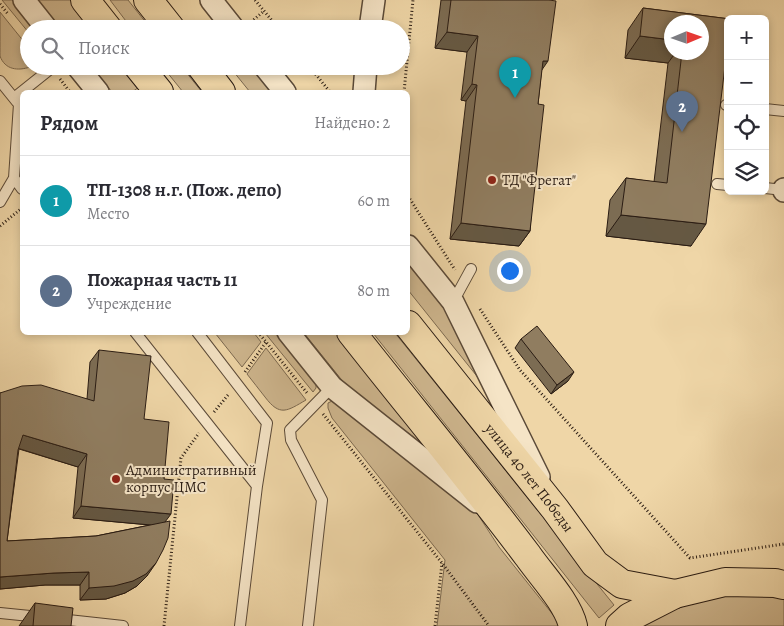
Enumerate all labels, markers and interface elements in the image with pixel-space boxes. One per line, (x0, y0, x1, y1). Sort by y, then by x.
north arrow (664, 15, 709, 60)
map controls (724, 15, 769, 195)
button: + (724, 15, 769, 60)
search box (20, 20, 410, 75)
icon: search (38, 34, 66, 62)
text: Поиск (78, 35, 130, 61)
pin: 1 (499, 57, 531, 98)
button: − (724, 60, 769, 105)
pin: 2 (666, 91, 698, 132)
button: locate (724, 105, 769, 150)
text: Рядом (40, 109, 98, 137)
text: Найдено: 2 (314, 112, 390, 134)
button: layers (724, 150, 769, 195)
place label: ТД "Фрегат" (502, 170, 576, 190)
marker: ТД "Фрегат" (486, 174, 498, 186)
text: ТП-1308 н.г. (Пож. депо) (87, 177, 282, 203)
text: 1 (53, 190, 59, 212)
text: 60 m (358, 190, 390, 212)
text: Место (87, 203, 130, 225)
your location (497, 258, 523, 284)
text: Пожарная часть 11 (87, 267, 237, 293)
text: 2 (52, 280, 60, 302)
text: 80 m (357, 280, 390, 302)
text: Учреждение (87, 293, 172, 315)
street label: улица 40 лет Победы (480, 418, 578, 536)
place label: Административный корпус ЦМС (125, 460, 257, 497)
marker: Административный корпус ЦМС (110, 473, 122, 485)

